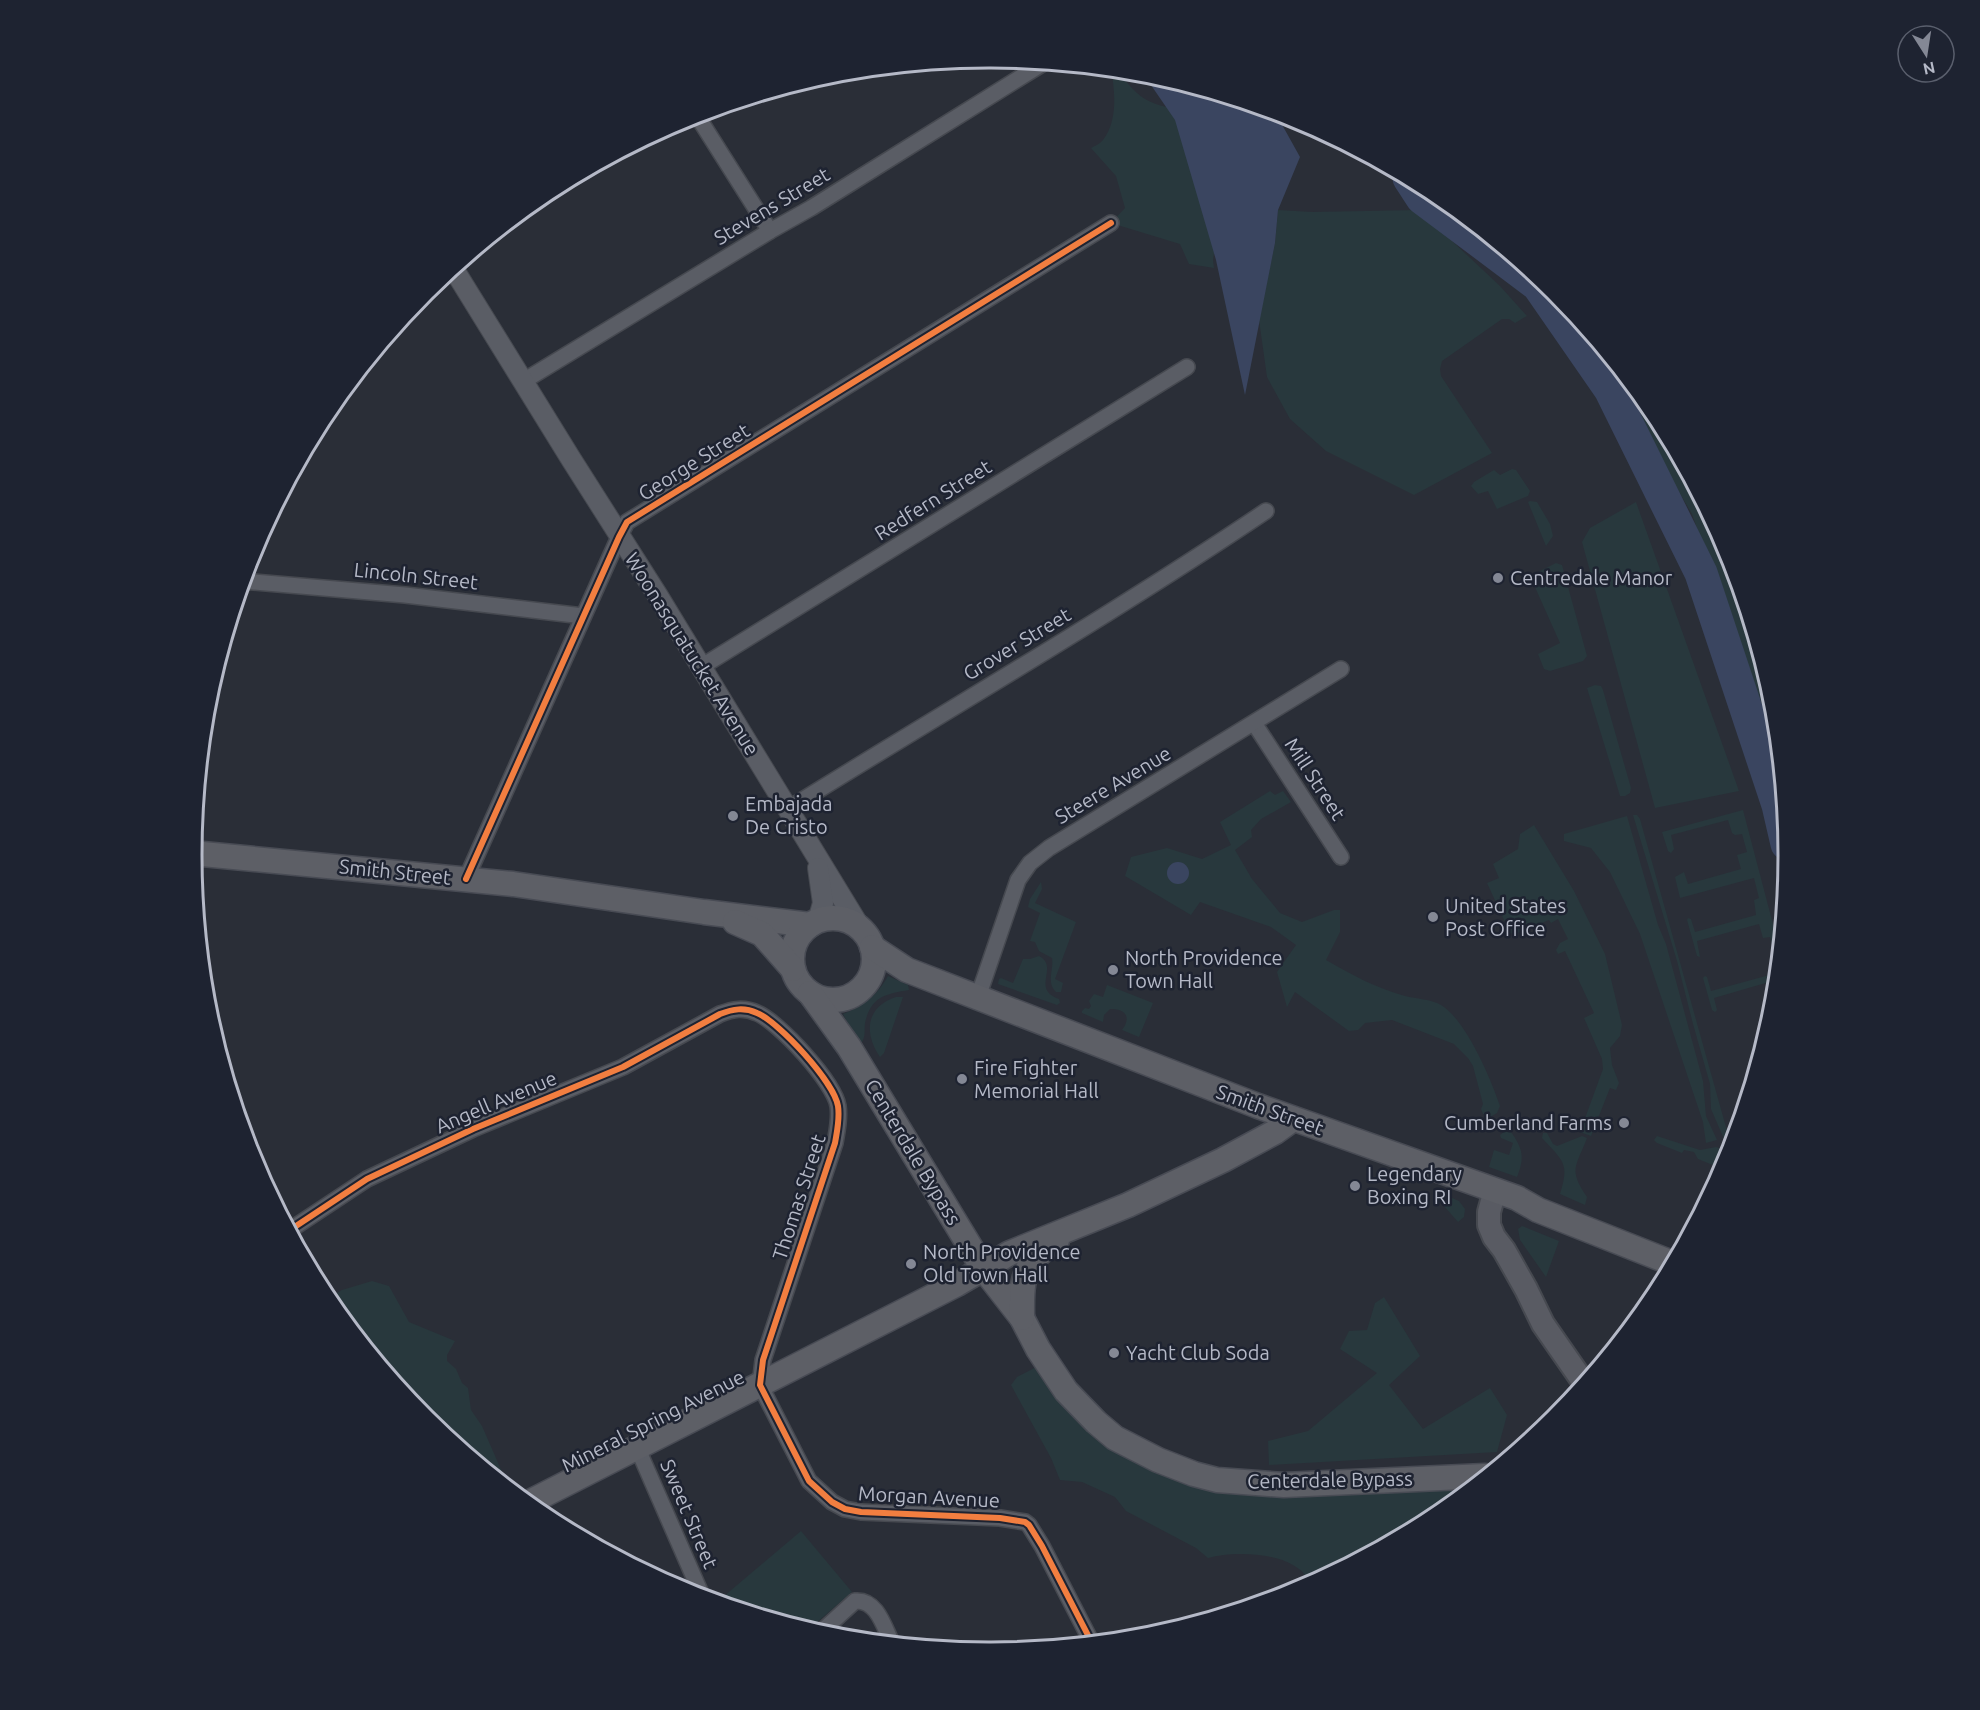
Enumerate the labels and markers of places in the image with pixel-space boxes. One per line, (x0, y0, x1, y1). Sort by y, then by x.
place label: Centredale Manor (1510, 566, 1673, 589)
marker: Centredale Manor (1491, 571, 1505, 585)
place label: Embajada De Cristo (745, 792, 833, 838)
marker: Embajada De Cristo (726, 809, 740, 823)
place label: United States Post Office (1445, 894, 1566, 940)
marker: United States Post Office (1426, 910, 1440, 924)
place label: North Providence Town Hall (1125, 946, 1283, 992)
marker: North Providence Town Hall (1106, 963, 1120, 977)
place label: Fire Fighter Memorial Hall (974, 1056, 1099, 1102)
marker: Fire Fighter Memorial Hall (955, 1072, 969, 1086)
place label: Cumberland Farms (1444, 1111, 1612, 1134)
marker: Cumberland Farms (1617, 1116, 1631, 1130)
place label: Legendary Boxing RI (1367, 1162, 1462, 1208)
marker: Legendary Boxing RI (1348, 1179, 1362, 1193)
place label: North Providence Old Town Hall (923, 1240, 1081, 1286)
marker: North Providence Old Town Hall (904, 1257, 918, 1271)
place label: Yacht Club Soda (1126, 1341, 1270, 1364)
marker: Yacht Club Soda (1107, 1346, 1121, 1360)

